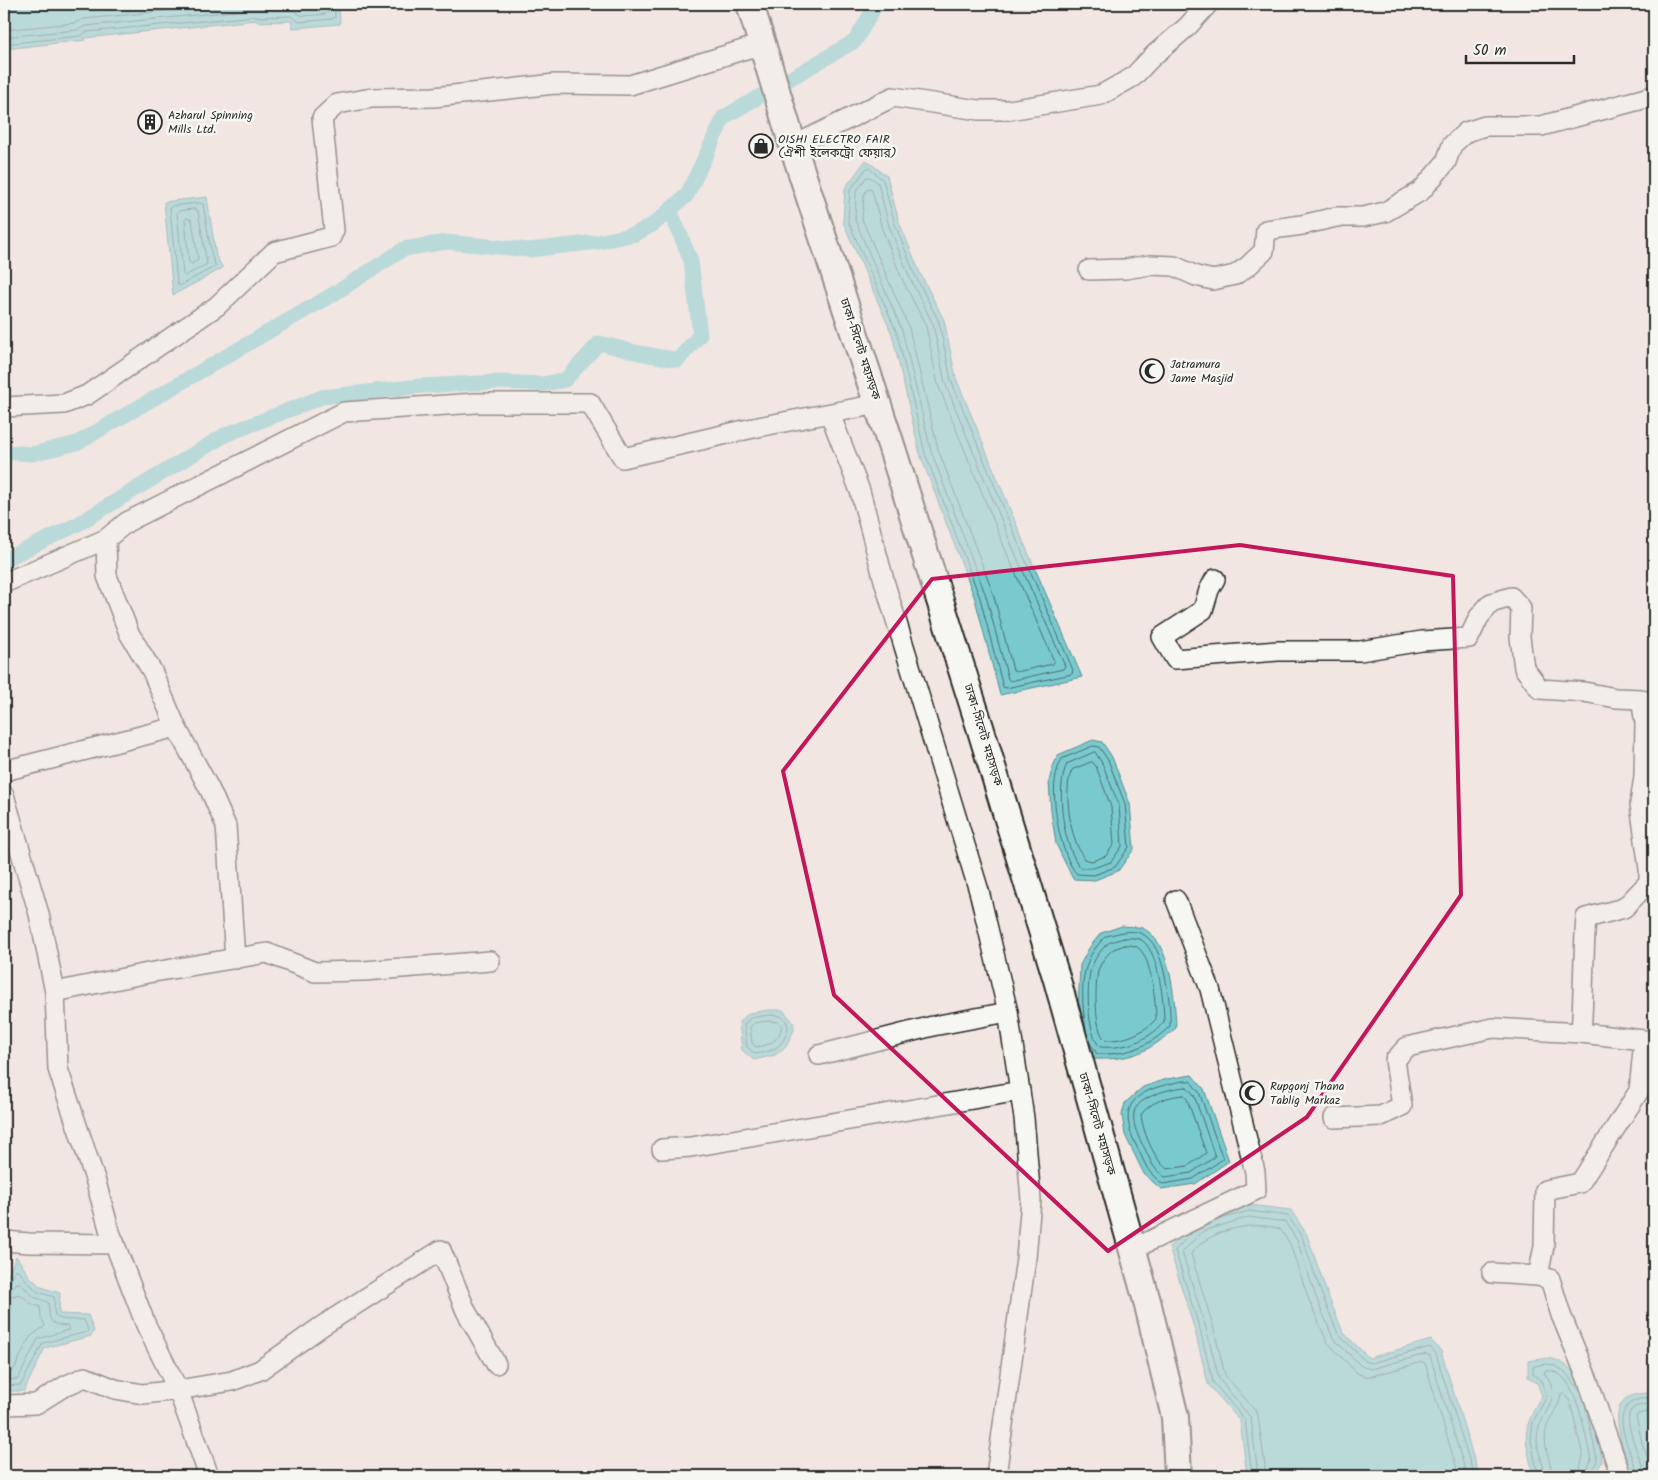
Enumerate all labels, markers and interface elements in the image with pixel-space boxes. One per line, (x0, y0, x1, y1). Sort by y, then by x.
scale bar (1466, 32, 1573, 64)
text: 50 m (1473, 39, 1507, 63)
place label: Azharul Spinning Mills Ltd. (168, 106, 253, 139)
building icon: Azharul Spinning Mills Ltd. (137, 109, 163, 135)
place label: OISHI ELECTRO FAIR (ঐশী ইলেকট্রো ফেয়ার) (778, 130, 897, 163)
shop icon: OISHI ELECTRO FAIR (ঐশী ইলেকট্রো ফেয়ার) (748, 133, 774, 159)
street label: ঢাকা-সিলেট মহাসড়ক (834, 295, 886, 403)
place label: Jatramura Jame Masjid (1170, 355, 1234, 388)
mosque icon: Jatramura Jame Masjid (1139, 358, 1165, 384)
street label: ঢাকা-সিলেট মহাসড়ক (958, 681, 1008, 789)
street label: ঢাকা-সিলেট মহাসড়ক (1073, 1070, 1121, 1178)
place label: Rupgonj Thana Tablig Markaz (1270, 1077, 1345, 1110)
mosque icon: Rupgonj Thana Tablig Markaz (1239, 1080, 1265, 1106)

